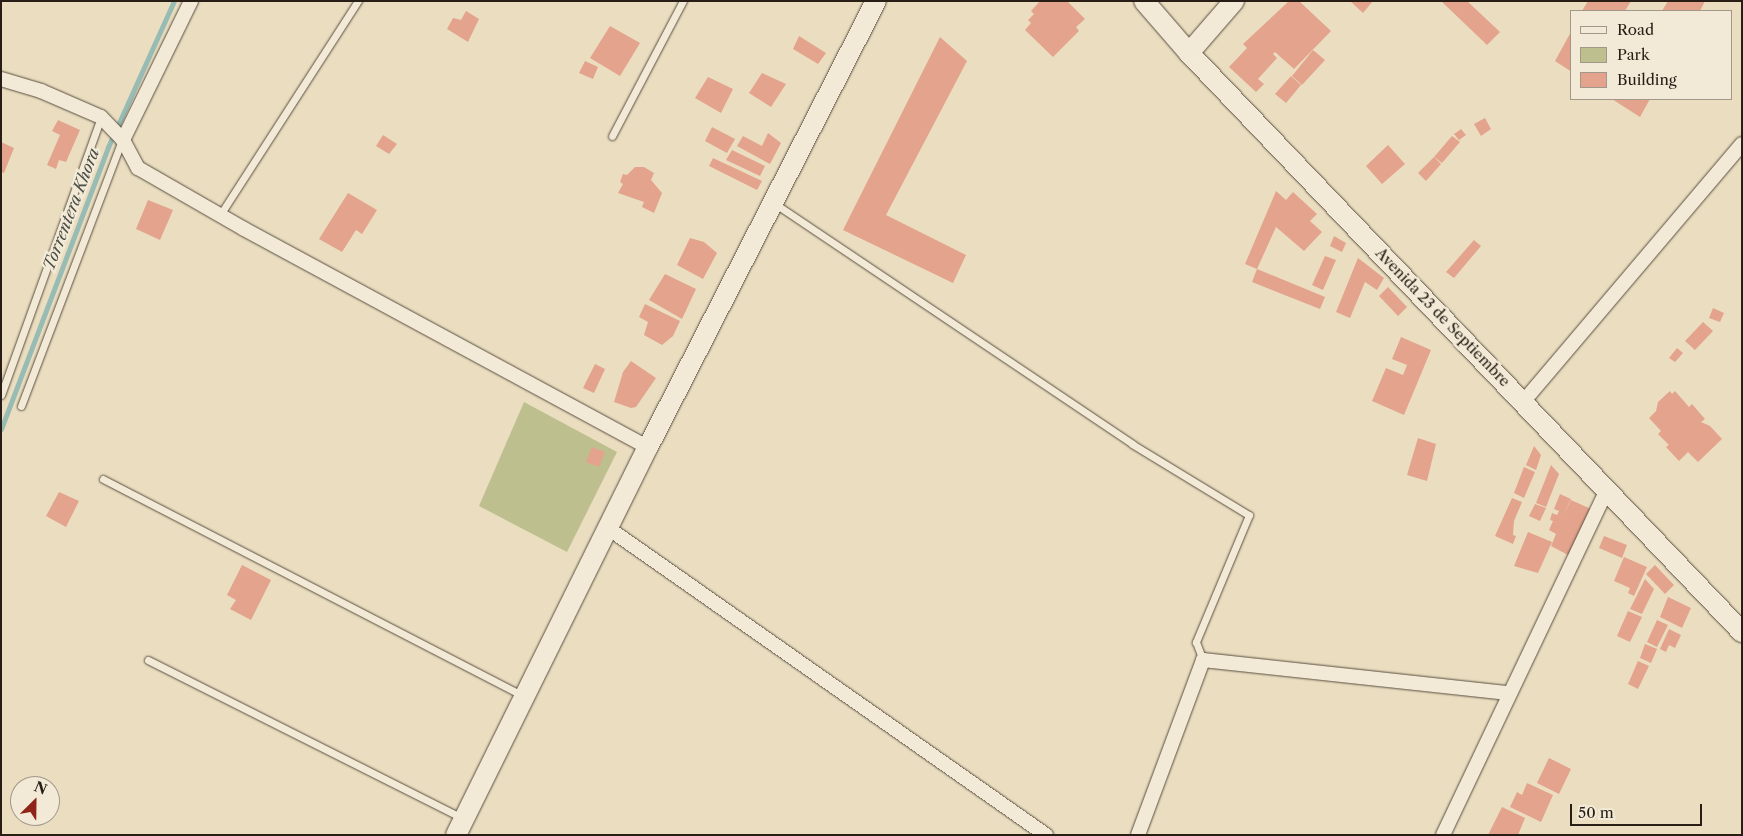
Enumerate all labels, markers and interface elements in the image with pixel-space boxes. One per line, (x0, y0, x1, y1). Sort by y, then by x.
legend (1570, 10, 1733, 100)
text: Road (1617, 20, 1654, 39)
text: Park (1617, 45, 1650, 64)
text: Building (1617, 70, 1677, 89)
water label: Torrentera Khora (39, 145, 103, 273)
street label: Avenida 23 de Septiembre (1372, 244, 1514, 390)
north arrow (10, 776, 60, 826)
text: N (31, 777, 50, 799)
scale bar (1573, 794, 1706, 826)
text: 50 m (1578, 803, 1614, 822)

